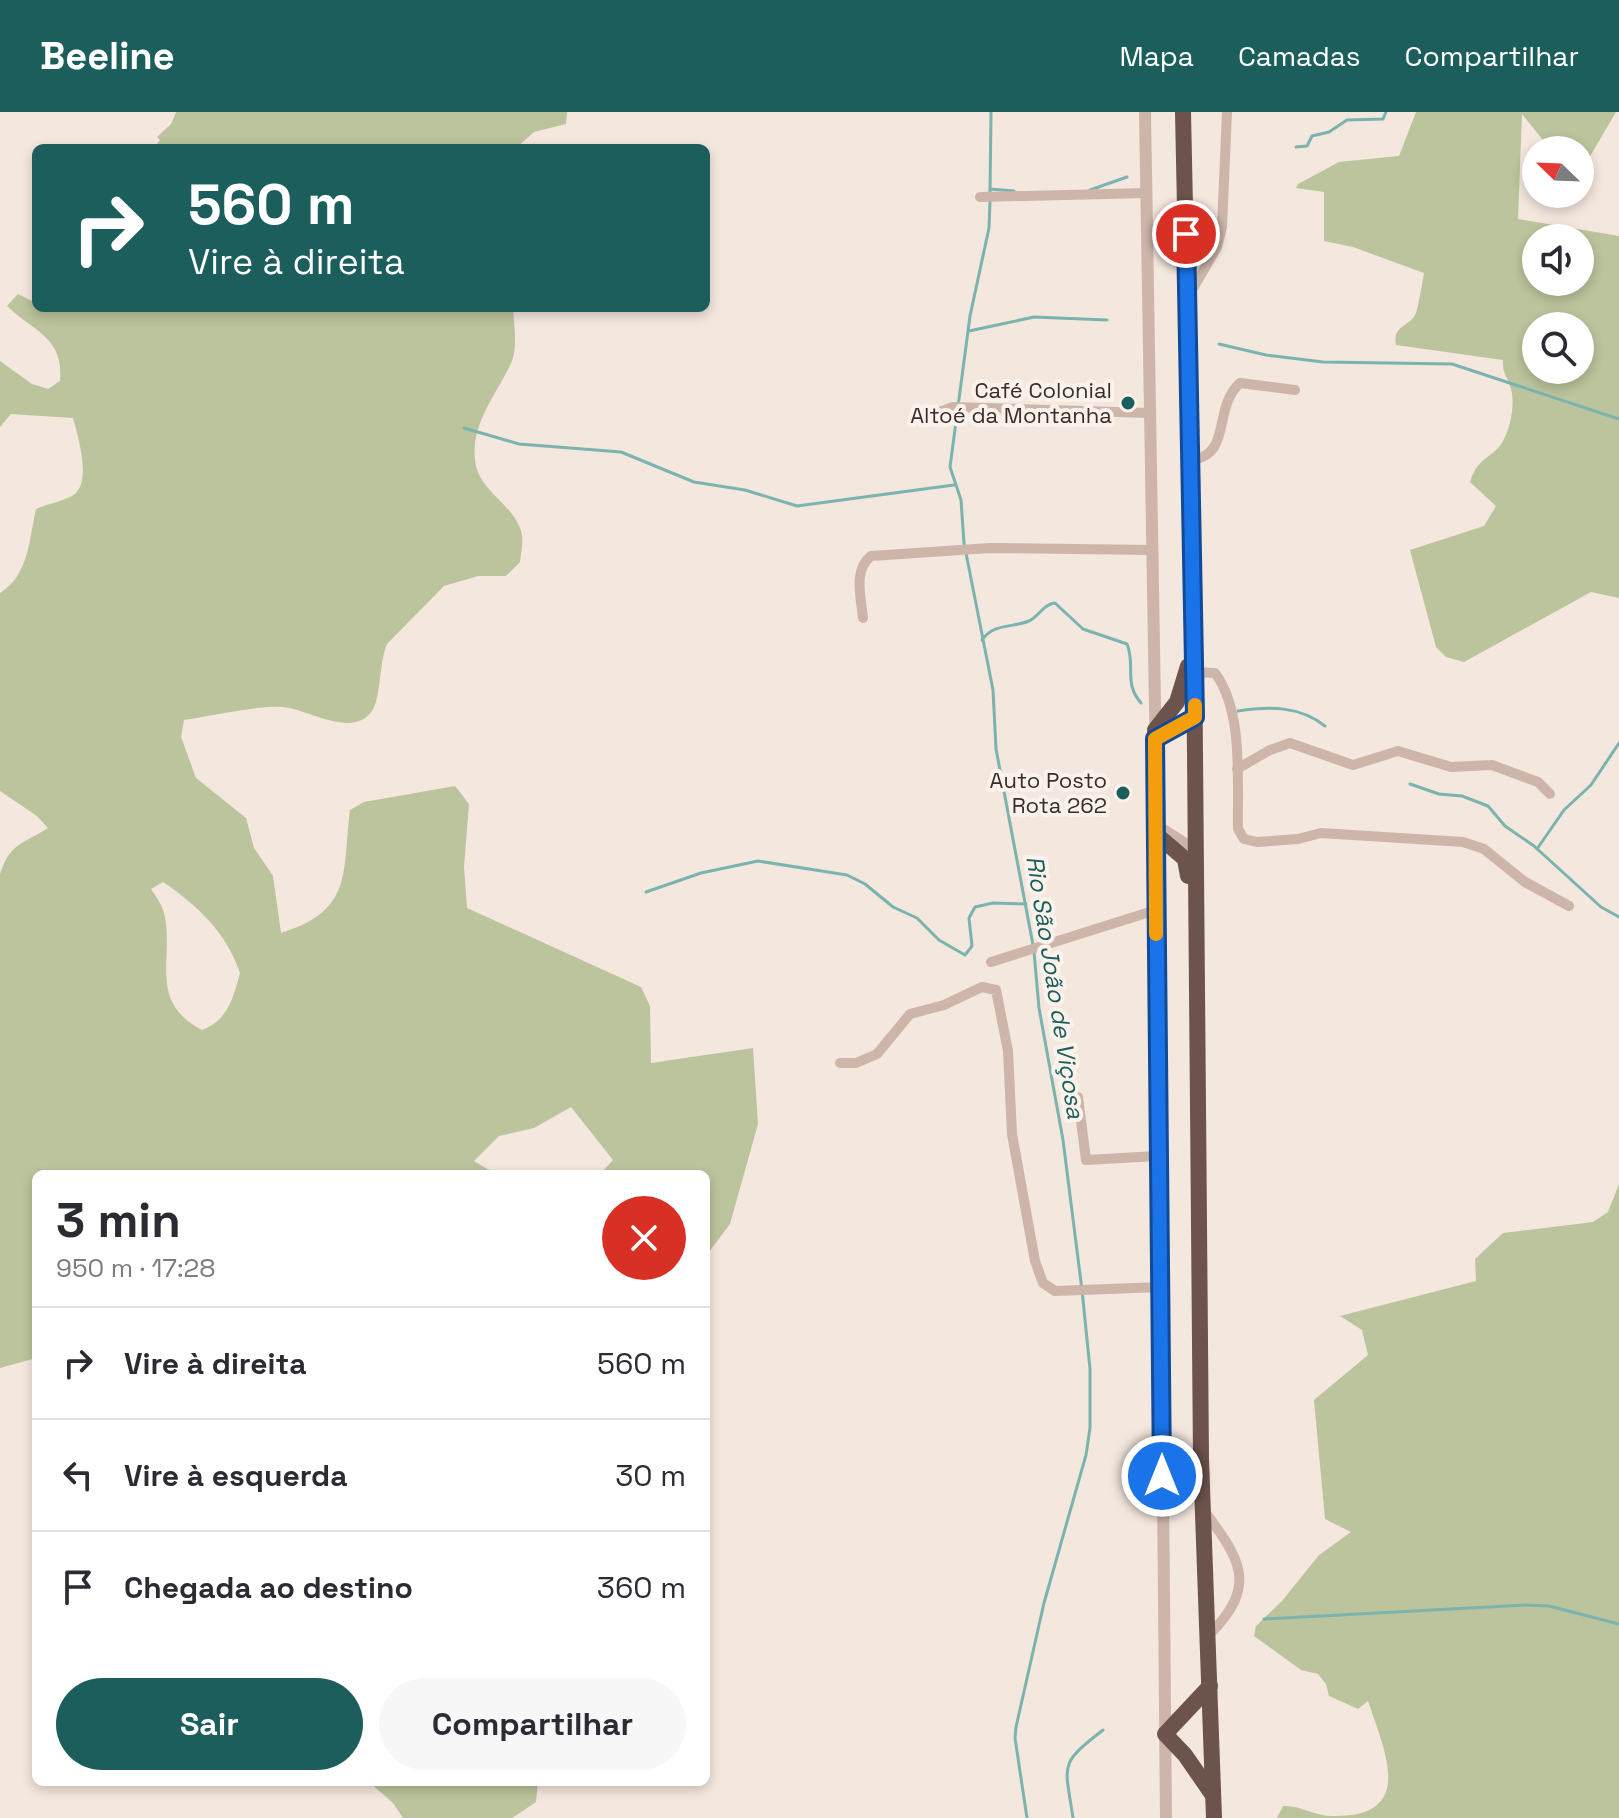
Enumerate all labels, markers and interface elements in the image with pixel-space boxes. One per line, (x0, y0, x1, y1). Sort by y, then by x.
text: Beeline (40, 32, 175, 80)
text: Mapa (1119, 38, 1194, 74)
text: Camadas (1238, 38, 1361, 74)
text: Compartilhar (1405, 38, 1579, 74)
north arrow (1522, 136, 1594, 208)
map controls (1522, 136, 1594, 384)
text: 560 m (188, 169, 355, 240)
icon: right (56, 176, 160, 280)
pin (1152, 200, 1220, 268)
icon: arrive (1164, 212, 1208, 256)
button: sound (1522, 224, 1594, 296)
text: Vire à direita (188, 239, 405, 285)
button: search (1522, 312, 1594, 384)
place label: Café Colonial Altoé da Montanha (910, 376, 1112, 429)
marker: Café Colonial Altoé da Montanha (1119, 394, 1137, 412)
place label: Auto Posto Rota 262 (990, 766, 1107, 819)
marker: Auto Posto Rota 262 (1114, 784, 1132, 802)
water label: Rio São João de Viçosa (1019, 853, 1092, 1121)
text: 3 min (56, 1190, 181, 1251)
button: close (602, 1196, 686, 1280)
text: 950 m · 17:28 (56, 1251, 215, 1285)
icon: right (56, 1341, 100, 1385)
text: Vire à direita (124, 1344, 307, 1383)
text: 560 m (597, 1344, 686, 1383)
position arrow (1120, 1434, 1204, 1518)
icon: left (56, 1453, 100, 1497)
text: Vire à esquerda (124, 1456, 348, 1495)
text: 30 m (615, 1456, 686, 1495)
icon: arrive (56, 1565, 100, 1609)
text: Chegada ao destino (124, 1568, 413, 1607)
text: 360 m (597, 1568, 686, 1607)
button: Sair (56, 1678, 363, 1770)
button: Compartilhar (379, 1678, 686, 1770)

